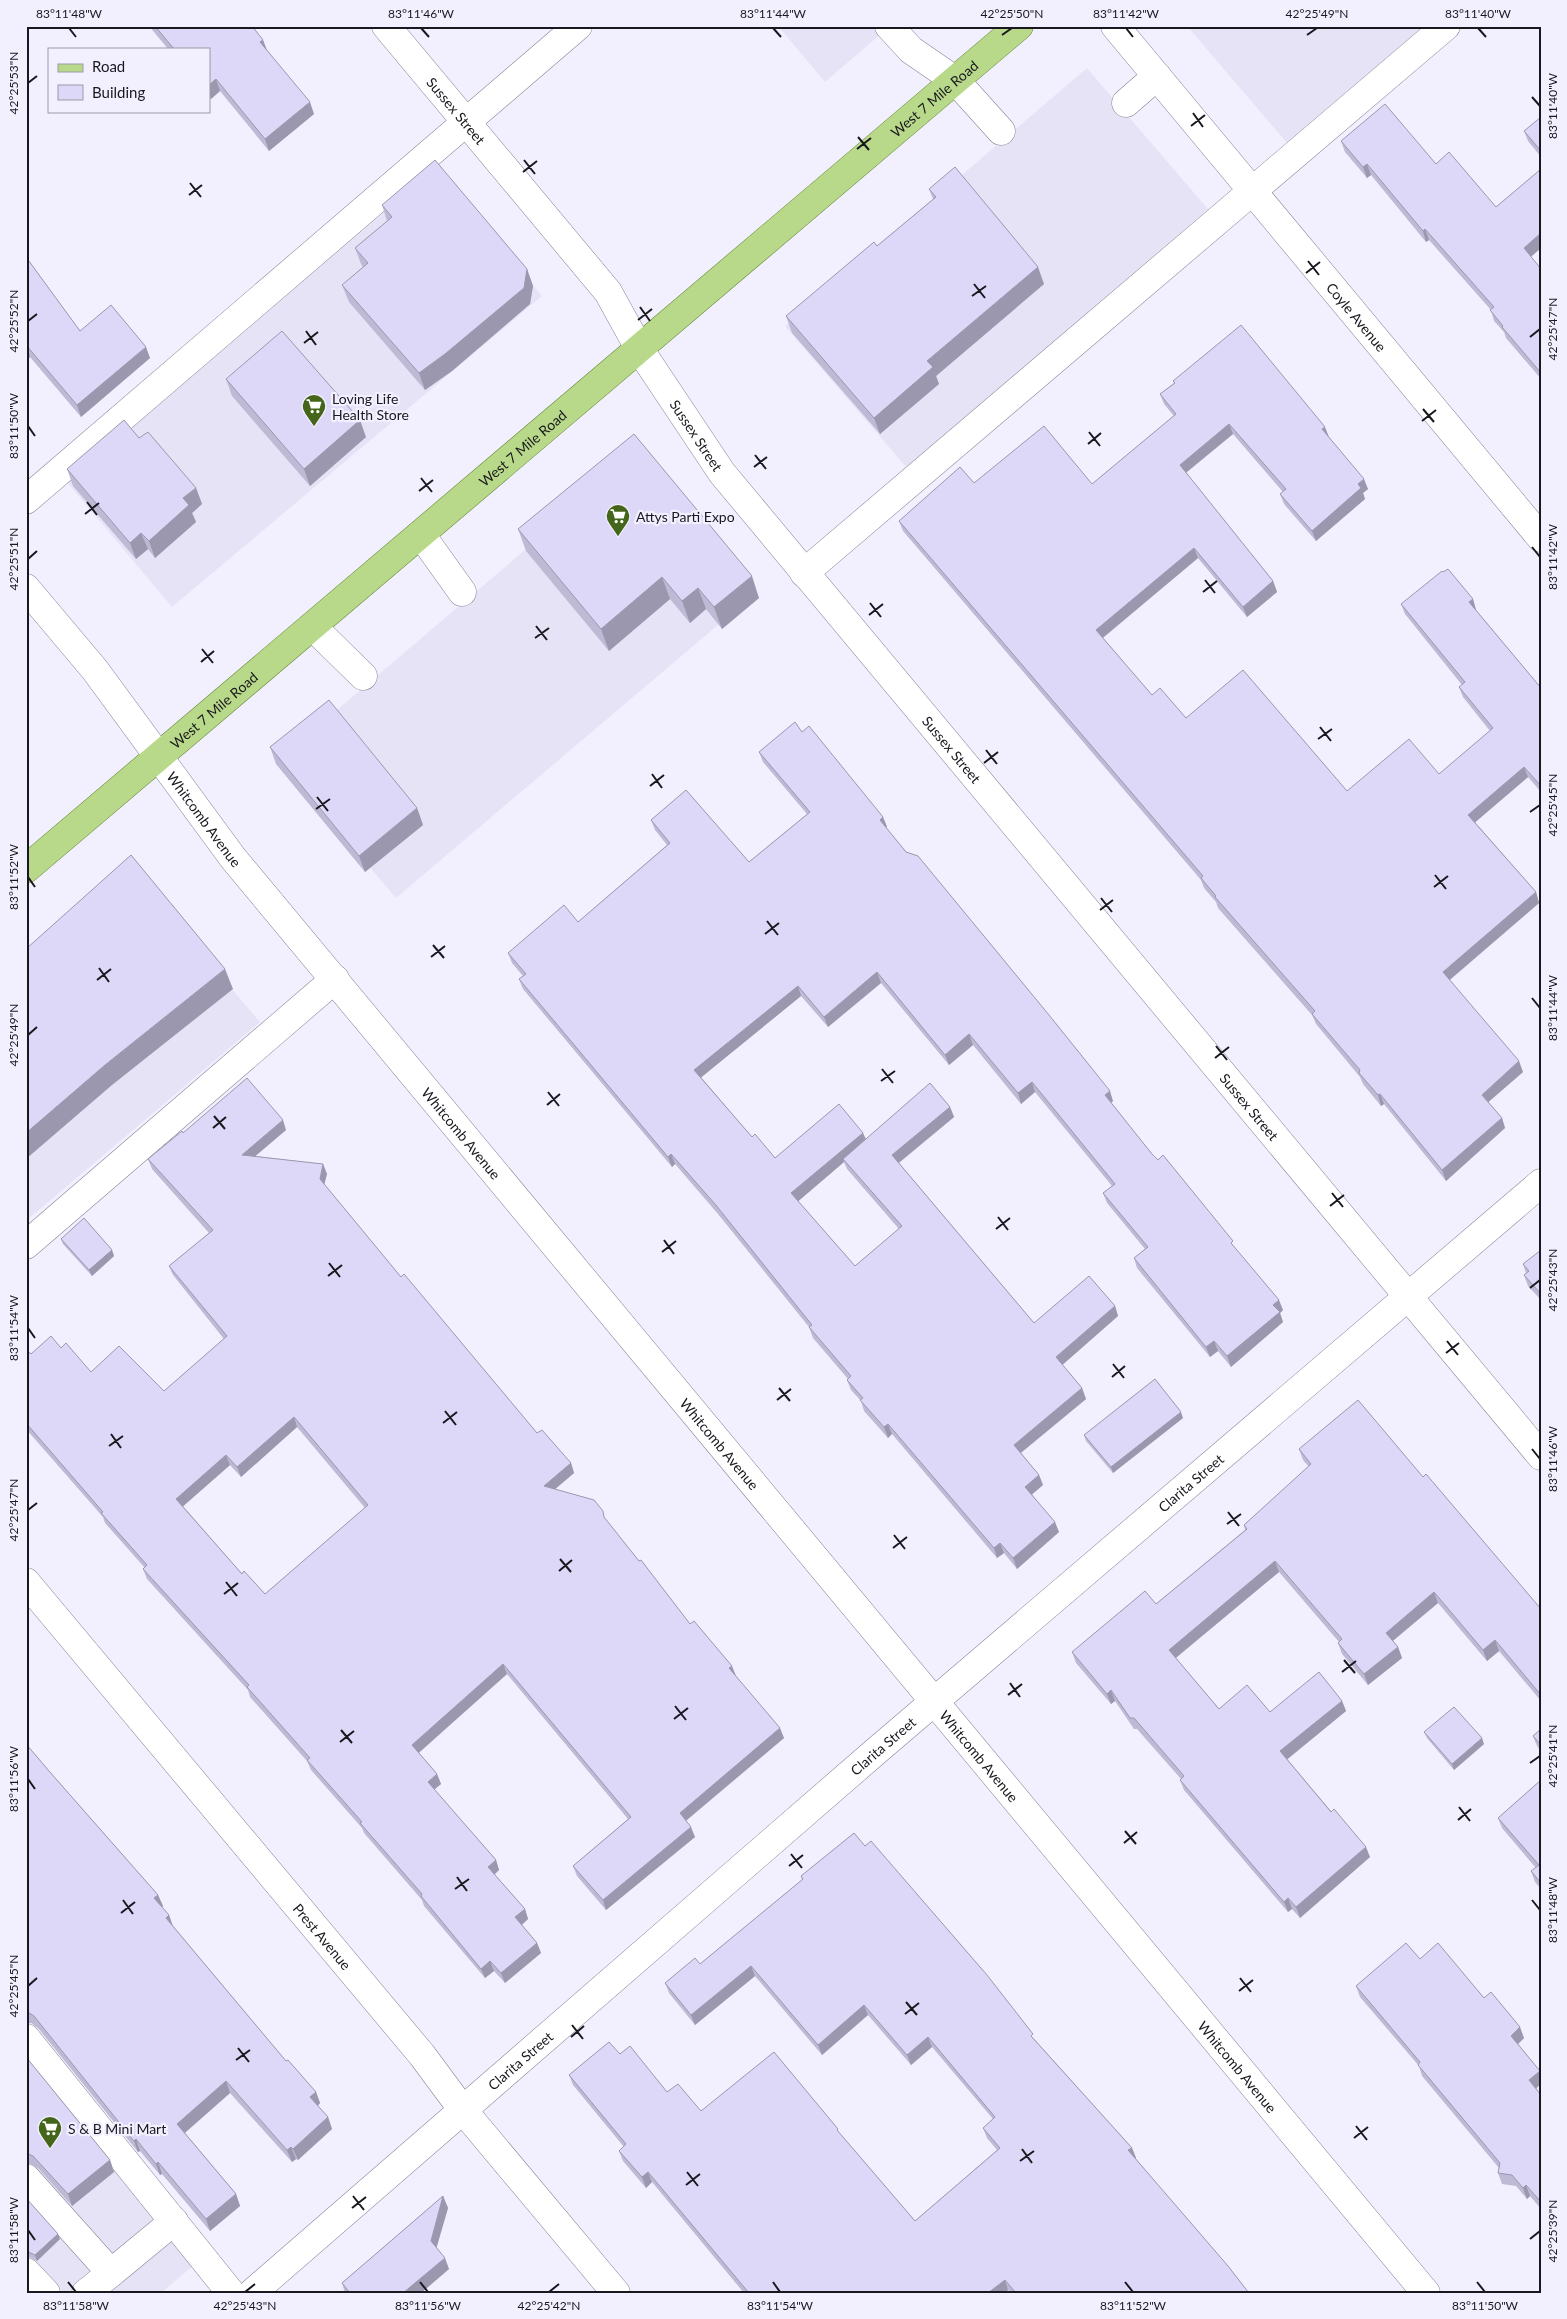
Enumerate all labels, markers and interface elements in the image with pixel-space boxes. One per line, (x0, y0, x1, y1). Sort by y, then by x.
text: 83°11'48"W (36, 6, 103, 21)
text: 83°11'46"W (388, 6, 455, 21)
text: 83°11'44"W (740, 6, 807, 21)
text: 42°25'50"N (981, 6, 1043, 21)
text: 83°11'42"W (1093, 6, 1160, 21)
text: 42°25'49"N (1286, 6, 1348, 21)
text: 83°11'40"W (1445, 6, 1512, 21)
legend (48, 48, 210, 112)
text: 42°25'53"N (6, 52, 21, 114)
street label: West 7 Mile Road (887, 56, 981, 140)
text: Road (92, 57, 125, 75)
text: 83°11'40"W (1545, 72, 1560, 139)
street label: Sussex Street (424, 73, 489, 147)
text: Building (92, 83, 145, 101)
street label: Coyle Avenue (1323, 279, 1390, 354)
text: 42°25'52"N (6, 290, 21, 352)
text: 42°25'47"N (1545, 298, 1560, 360)
place label: Loving Life Health Store (332, 390, 409, 423)
text: 83°11'50"W (6, 392, 21, 459)
supermarket icon: Loving Life Health Store (301, 393, 327, 427)
street label: Sussex Street (667, 396, 727, 474)
street label: West 7 Mile Road (475, 406, 569, 490)
supermarket icon: Attys Parti Expo (605, 503, 631, 537)
place label: Attys Parti Expo (636, 508, 735, 525)
text: 83°11'42"W (1545, 523, 1560, 590)
text: 42°25'51"N (6, 528, 21, 590)
street label: West 7 Mile Road (166, 668, 261, 752)
street label: Sussex Street (919, 712, 985, 786)
street label: Whitcomb Avenue (164, 768, 245, 870)
text: 42°25'45"N (1545, 774, 1560, 836)
text: 83°11'52"W (6, 843, 21, 910)
text: 83°11'44"W (1545, 974, 1560, 1041)
text: 42°25'49"N (6, 1004, 21, 1066)
street label: Sussex Street (1217, 1069, 1283, 1143)
street label: Whitcomb Avenue (419, 1084, 505, 1182)
text: 42°25'43"N (1545, 1249, 1560, 1311)
text: 83°11'54"W (6, 1294, 21, 1361)
street label: Whitcomb Avenue (677, 1394, 763, 1493)
text: 83°11'46"W (1545, 1425, 1560, 1492)
street label: Clarita Street (1154, 1450, 1227, 1515)
text: 42°25'47"N (6, 1479, 21, 1541)
street label: Whitcomb Avenue (936, 1707, 1022, 1805)
street label: Clarita Street (846, 1713, 919, 1778)
text: 42°25'41"N (1545, 1725, 1560, 1787)
text: 83°11'56"W (6, 1745, 21, 1812)
text: 83°11'48"W (1545, 1876, 1560, 1943)
street label: Prest Avenue (290, 1900, 355, 1973)
text: 42°25'45"N (6, 1955, 21, 2017)
street label: Whitcomb Avenue (1195, 2017, 1281, 2116)
street label: Clarita Street (484, 2027, 556, 2093)
supermarket icon: S & B Mini Mart (37, 2115, 63, 2149)
place label: S & B Mini Mart (68, 2120, 166, 2137)
text: 83°11'58"W (6, 2196, 21, 2263)
text: 42°25'39"N (1545, 2200, 1560, 2262)
text: 83°11'58"W (43, 2298, 110, 2313)
text: 42°25'43"N (214, 2298, 276, 2313)
text: 83°11'56"W (395, 2298, 462, 2313)
text: 42°25'42"N (518, 2298, 580, 2313)
text: 83°11'54"W (747, 2298, 814, 2313)
text: 83°11'52"W (1100, 2298, 1167, 2313)
text: 83°11'50"W (1452, 2298, 1519, 2313)

